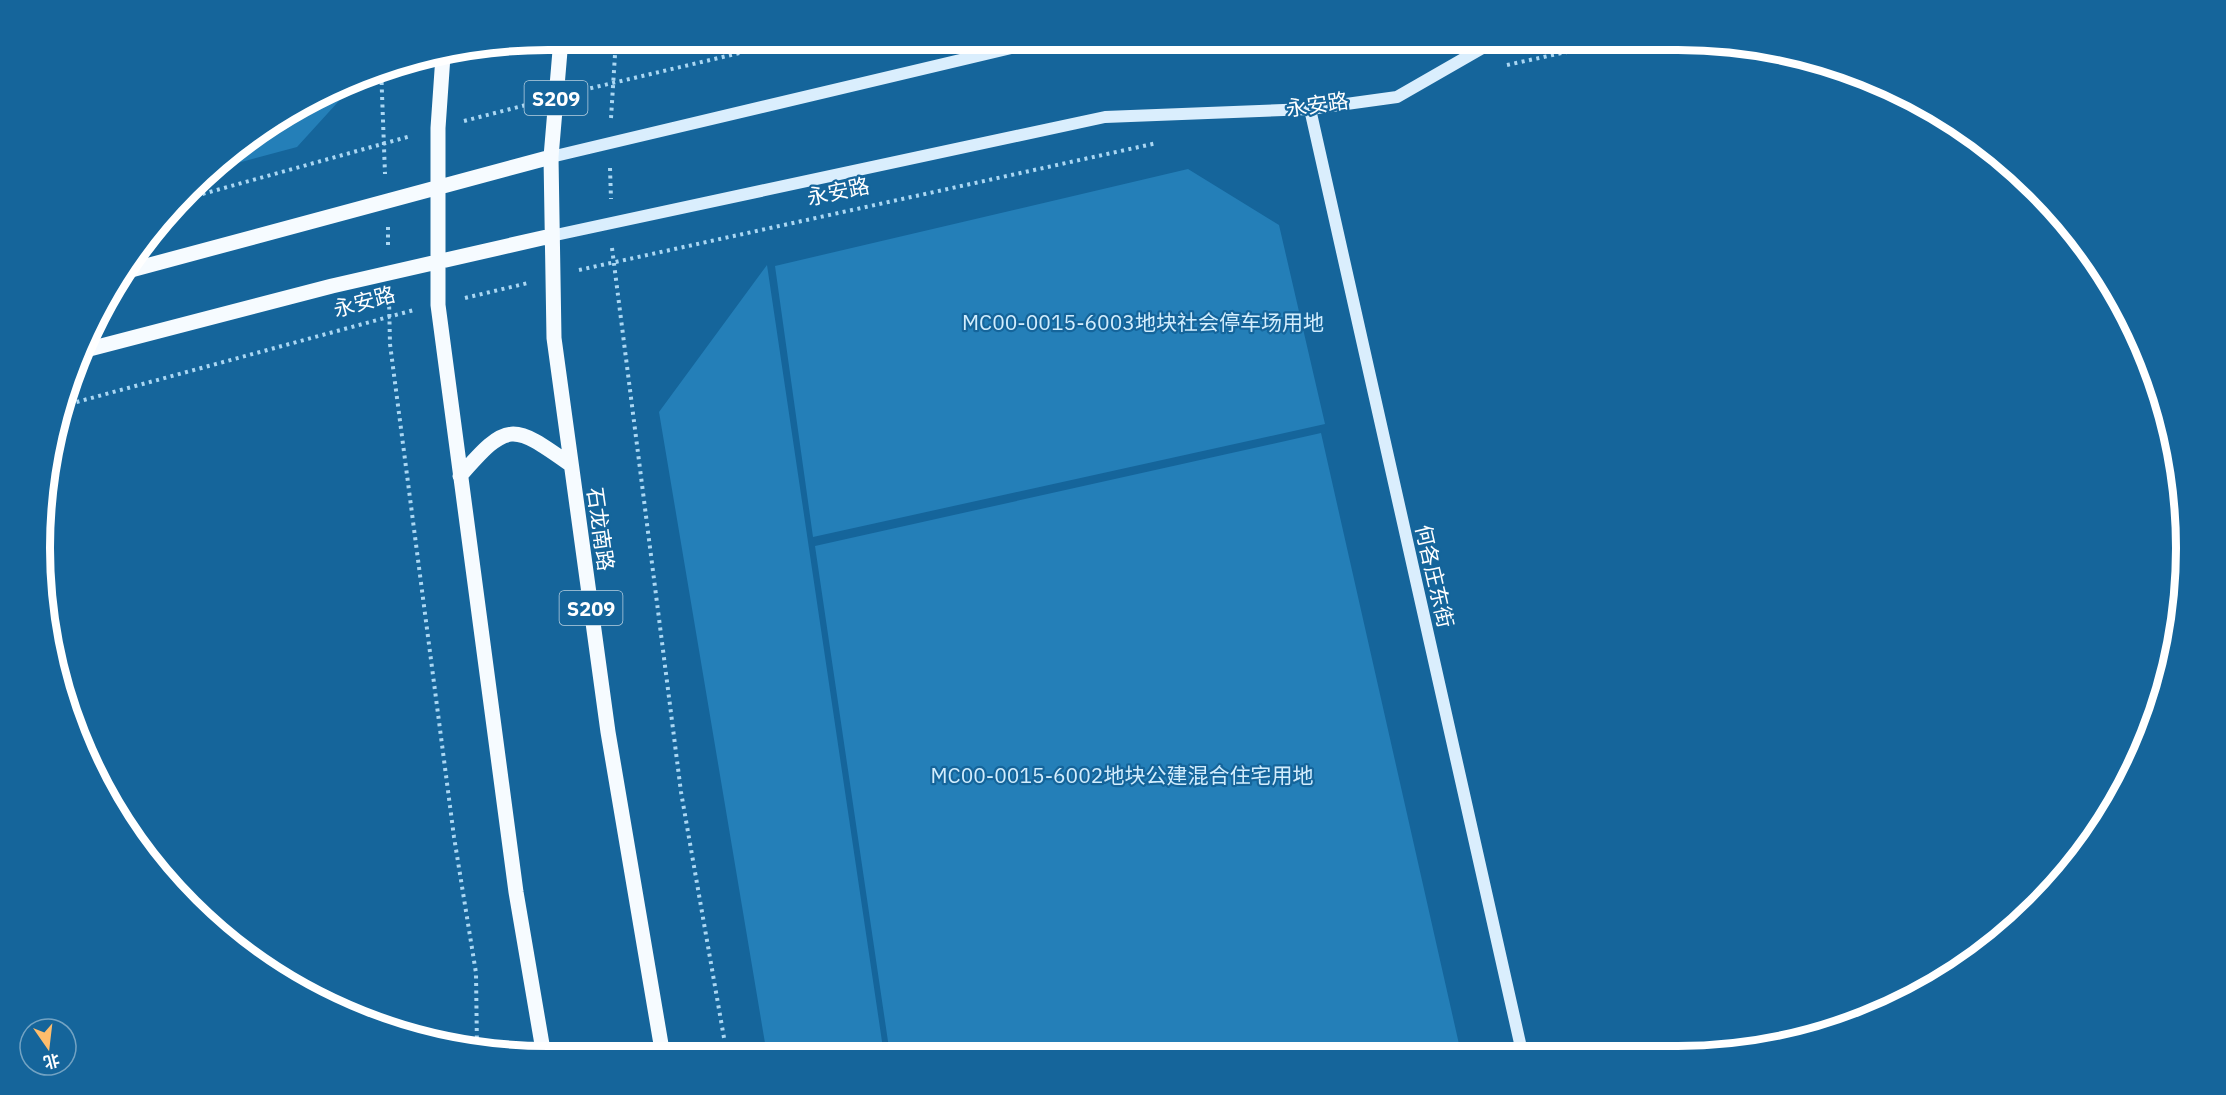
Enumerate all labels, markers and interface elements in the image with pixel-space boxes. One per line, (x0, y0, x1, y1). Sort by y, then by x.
road number: S209 (524, 81, 588, 115)
street label: 永安路 (1284, 86, 1350, 122)
street label: 永安路 (804, 171, 872, 211)
street label: 永安路 (330, 279, 398, 323)
park label: MC00-0015-6003地块社会停车场用地 (962, 308, 1324, 336)
street label: 石龙南路 (581, 485, 621, 573)
street label: 何各庄东街 (1410, 522, 1460, 630)
road number: S209 (560, 591, 622, 625)
park label: MC00-0015-6002地块公建混合住宅用地 (931, 761, 1313, 789)
north arrow (18, 1017, 78, 1077)
text: 北 (41, 1050, 62, 1073)

